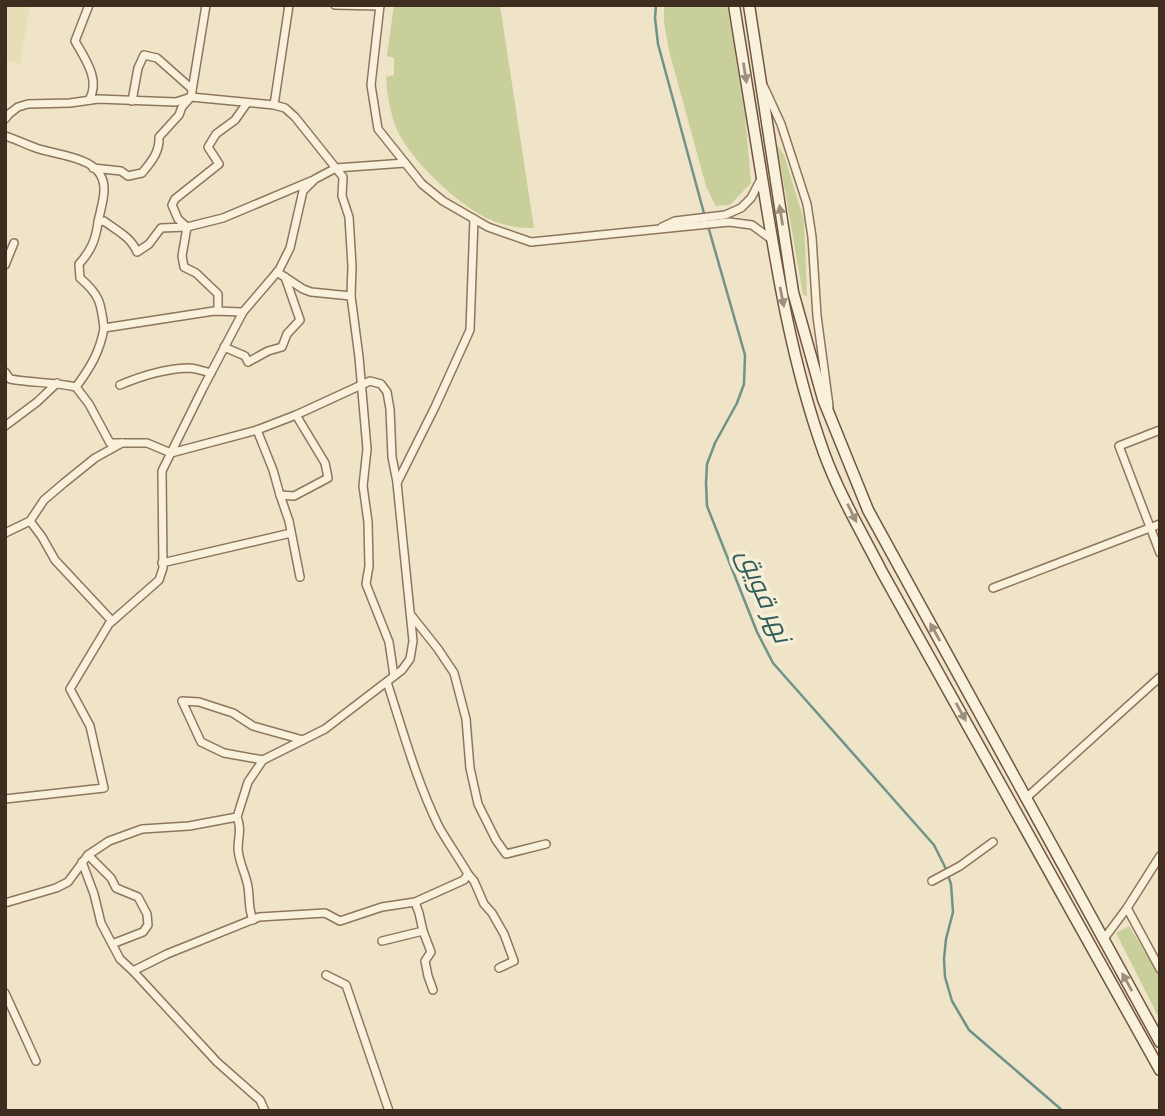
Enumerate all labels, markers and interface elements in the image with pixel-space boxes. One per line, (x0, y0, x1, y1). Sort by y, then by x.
one-way arrow (740, 62, 751, 84)
one-way arrow (775, 204, 786, 226)
one-way arrow (777, 286, 788, 308)
one-way arrow (846, 503, 857, 523)
water label: نهر قويق (726, 543, 803, 652)
one-way arrow (929, 622, 941, 642)
one-way arrow (955, 703, 967, 722)
one-way arrow (1121, 972, 1133, 992)

